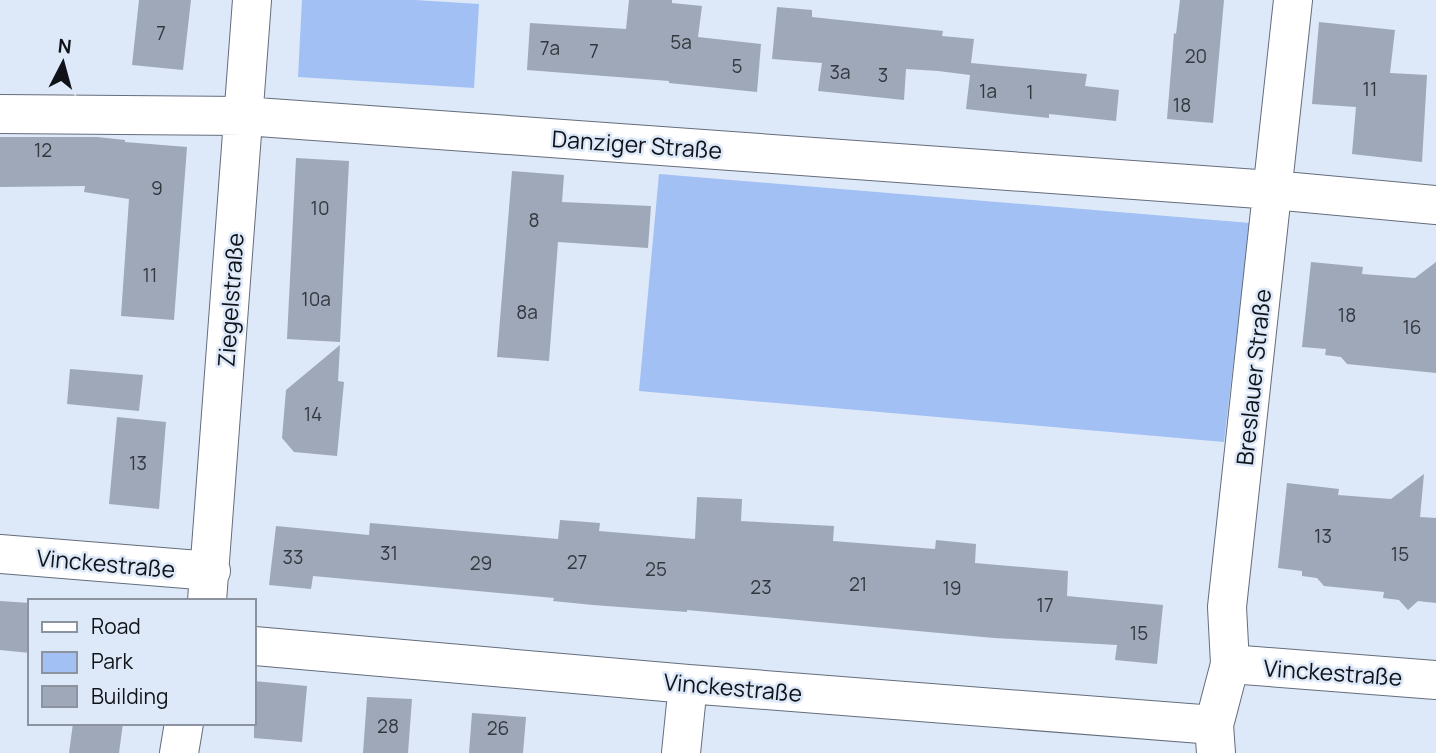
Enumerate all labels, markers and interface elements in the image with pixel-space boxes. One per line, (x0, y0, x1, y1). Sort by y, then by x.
house number: 7 (156, 20, 166, 46)
north arrow (28, 28, 98, 98)
house number: 5a (670, 29, 692, 55)
text: N (57, 32, 73, 60)
house number: 7a (540, 35, 560, 61)
house number: 7 (589, 38, 599, 64)
house number: 20 (1185, 43, 1207, 69)
house number: 5 (732, 53, 743, 79)
house number: 3a (829, 59, 851, 85)
house number: 3 (878, 62, 888, 88)
house number: 11 (1363, 76, 1377, 102)
house number: 1a (979, 78, 997, 104)
house number: 1 (1026, 79, 1034, 105)
house number: 18 (1173, 92, 1191, 118)
street label: Danziger Straße (551, 122, 723, 166)
house number: 12 (34, 137, 52, 163)
house number: 9 (151, 175, 163, 201)
house number: 10 (310, 195, 330, 221)
house number: 8 (528, 207, 540, 233)
street label: Ziegelstraße (209, 232, 251, 368)
house number: 11 (143, 262, 157, 288)
house number: 10a (301, 286, 331, 312)
street label: Breslauer Straße (1228, 287, 1278, 467)
house number: 8a (516, 299, 538, 325)
house number: 18 (1338, 302, 1356, 328)
house number: 16 (1402, 314, 1422, 340)
house number: 14 (304, 401, 322, 427)
house number: 13 (129, 450, 147, 476)
house number: 13 (1314, 523, 1332, 549)
house number: 31 (380, 540, 398, 566)
street label: Vinckestraße (35, 541, 177, 585)
house number: 15 (1391, 541, 1409, 567)
house number: 33 (282, 544, 304, 570)
house number: 27 (567, 549, 587, 575)
house number: 29 (470, 550, 492, 576)
house number: 25 (645, 556, 667, 582)
house number: 21 (849, 571, 867, 597)
house number: 23 (750, 574, 772, 600)
house number: 19 (942, 575, 962, 601)
house number: 17 (1037, 592, 1053, 618)
legend (28, 599, 256, 725)
text: Road (91, 612, 141, 640)
house number: 15 (1130, 620, 1148, 646)
text: Park (91, 647, 133, 675)
street label: Vinckestraße (1263, 651, 1403, 693)
street label: Vinckestraße (662, 665, 804, 709)
text: Building (91, 682, 168, 710)
house number: 28 (377, 713, 399, 739)
house number: 26 (487, 715, 509, 741)

